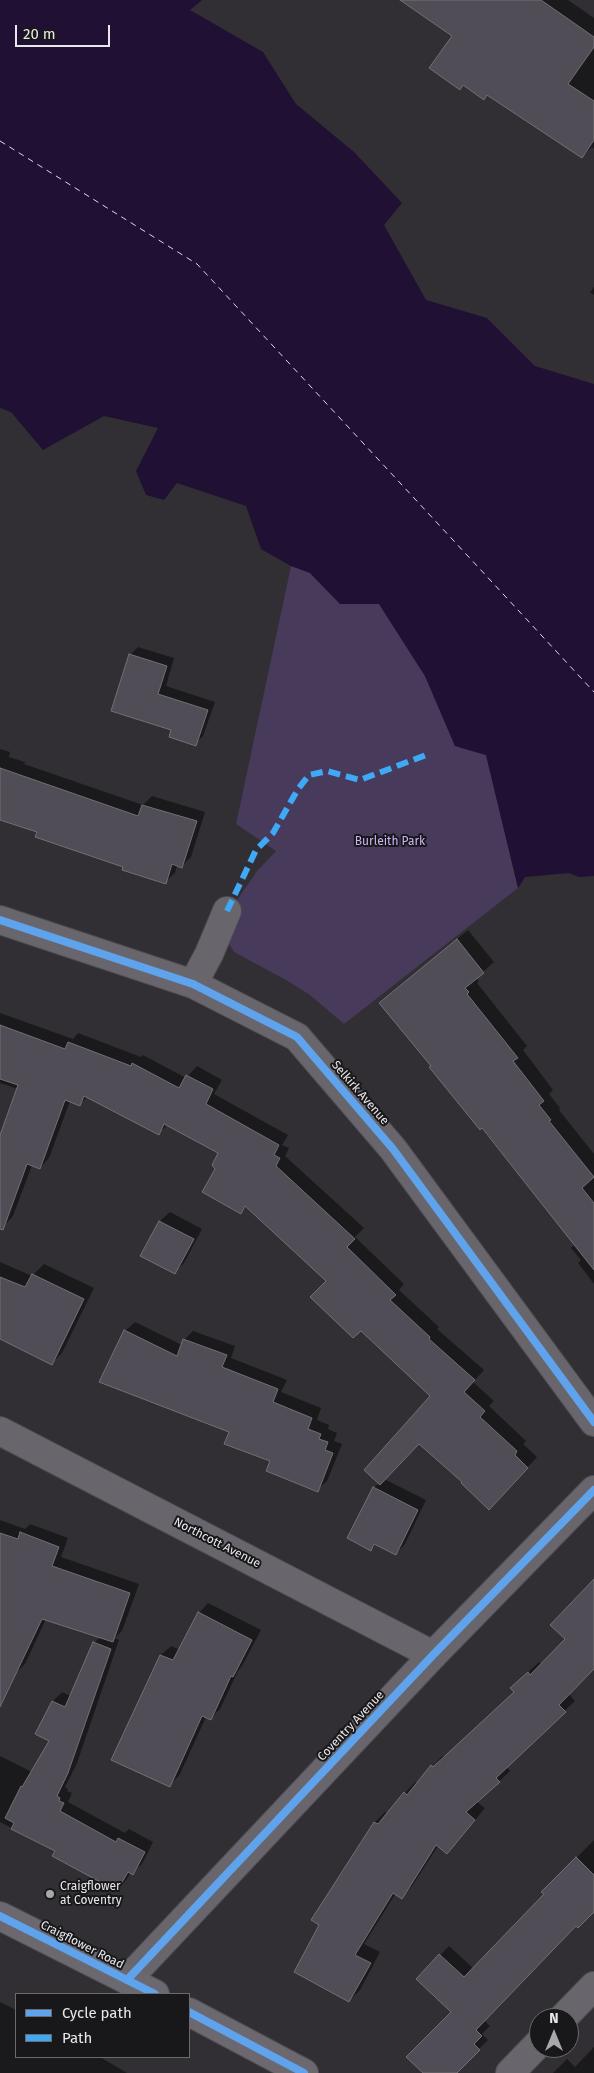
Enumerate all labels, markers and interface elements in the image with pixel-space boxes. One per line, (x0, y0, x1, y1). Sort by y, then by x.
scale bar (18, 15, 112, 47)
text: 20 m (23, 25, 56, 43)
park label: Burleith Park (355, 835, 425, 849)
street label: Selkirk Avenue (328, 1058, 392, 1128)
street label: Northcott Avenue (171, 1515, 263, 1571)
street label: Coventry Avenue (315, 1688, 387, 1764)
place label: Craigflower at Coventry (60, 1880, 122, 1908)
marker: Craigflower at Coventry (44, 1888, 56, 1900)
street label: Craigflower Road (38, 1918, 126, 1972)
legend (15, 1993, 190, 2058)
text: Cycle path (62, 2004, 132, 2022)
north arrow (529, 2008, 579, 2058)
text: N (549, 2010, 559, 2027)
text: Path (62, 2029, 92, 2047)

